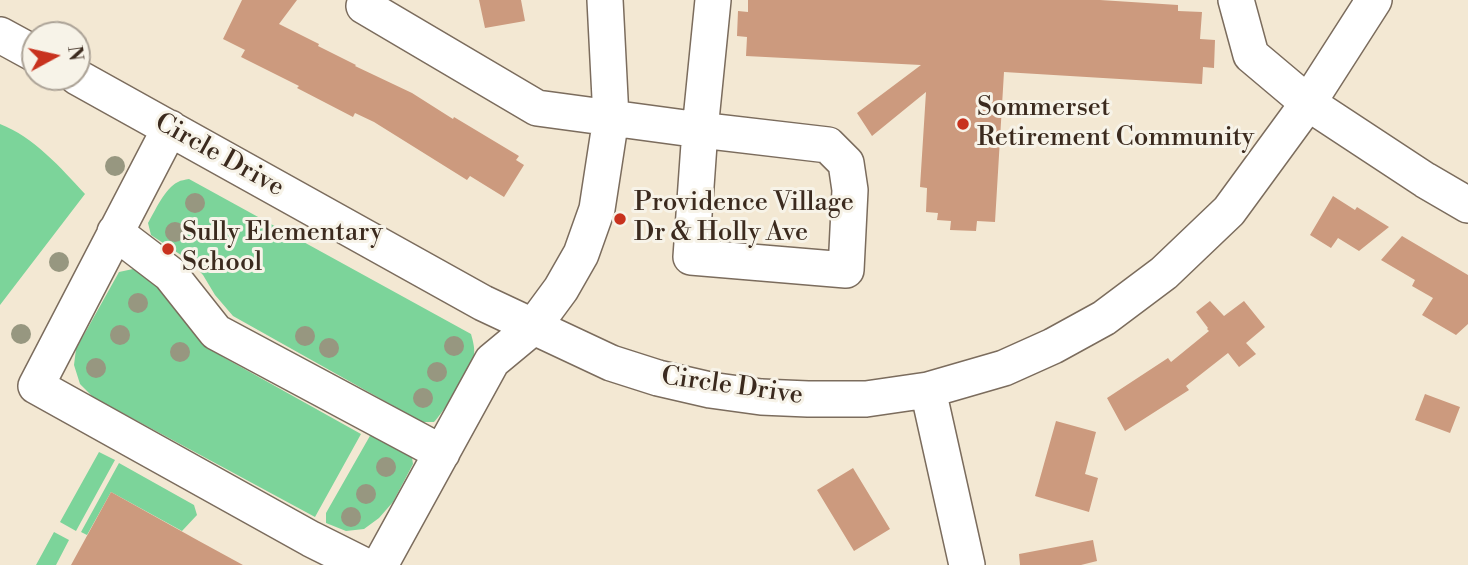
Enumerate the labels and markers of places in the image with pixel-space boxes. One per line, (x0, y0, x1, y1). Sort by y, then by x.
place label: Sommerset Retirement Community (977, 93, 1254, 154)
marker: Sommerset Retirement Community (955, 116, 971, 132)
place label: Providence Village Dr & Holly Ave (634, 188, 854, 249)
marker: Providence Village Dr & Holly Ave (612, 211, 628, 227)
place label: Sully Elementary School (182, 218, 383, 280)
marker: Sully Elementary School (160, 241, 176, 257)

